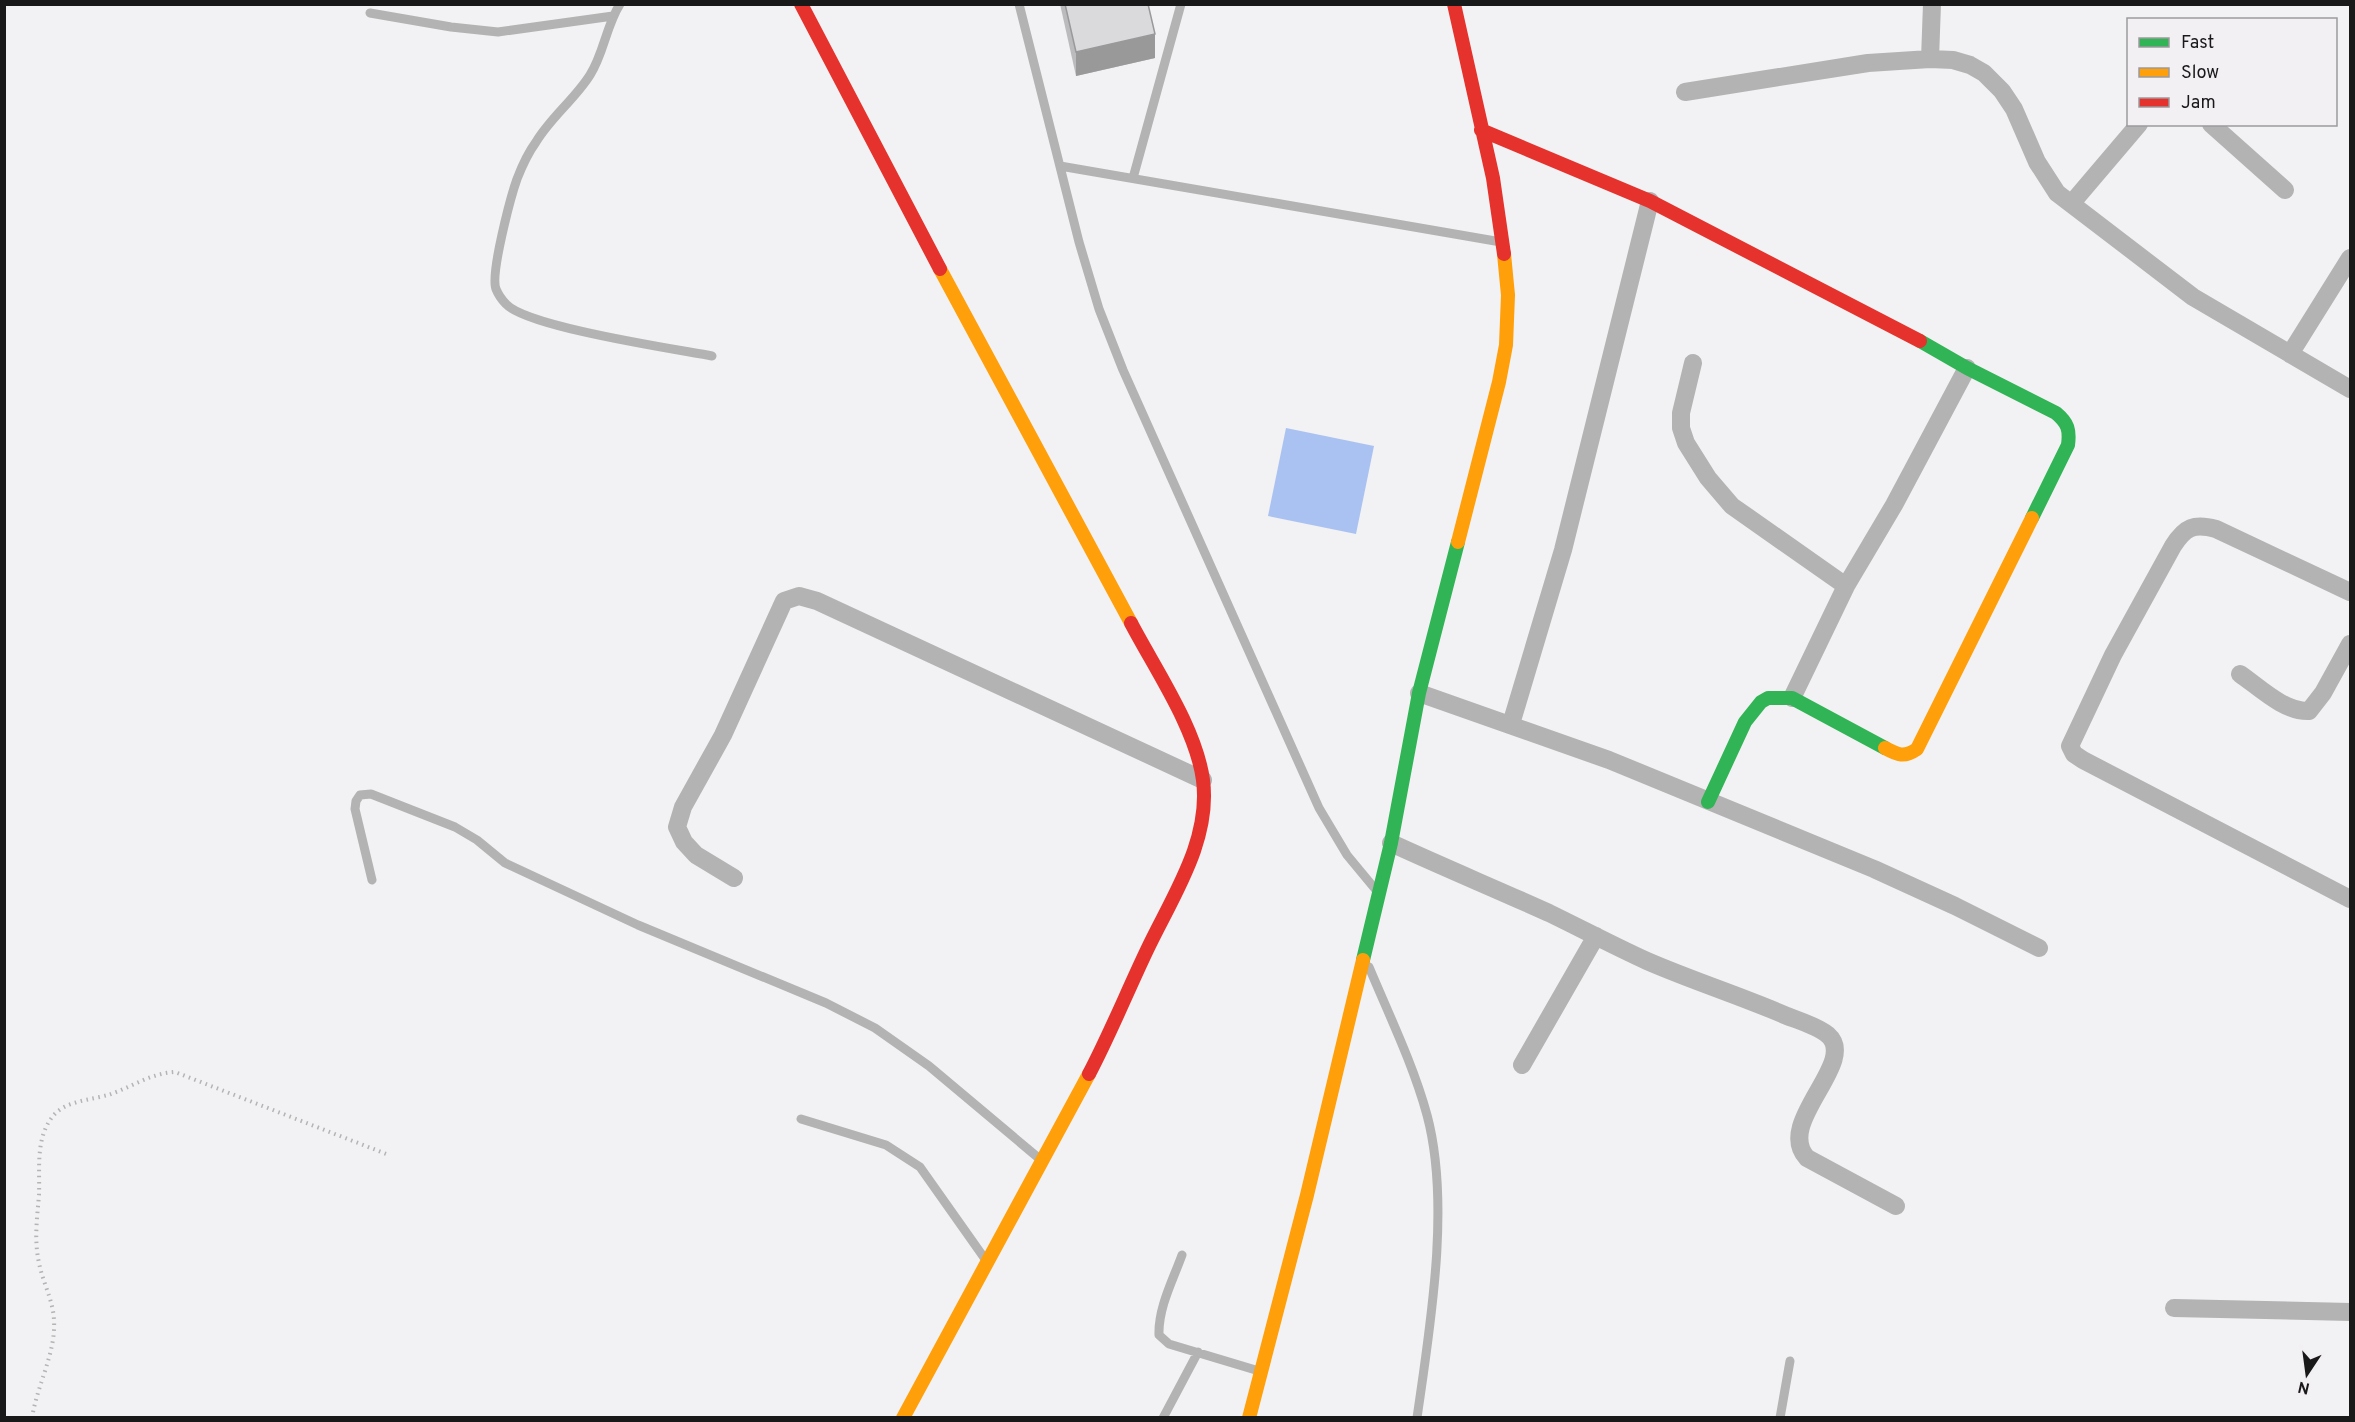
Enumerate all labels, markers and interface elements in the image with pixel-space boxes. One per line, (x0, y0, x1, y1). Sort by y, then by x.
legend (2127, 18, 2337, 126)
text: Fast (2181, 32, 2214, 55)
text: Slow (2181, 62, 2219, 85)
text: Jam (2181, 92, 2216, 115)
north arrow (2277, 1344, 2337, 1404)
text: N (2296, 1376, 2312, 1398)

